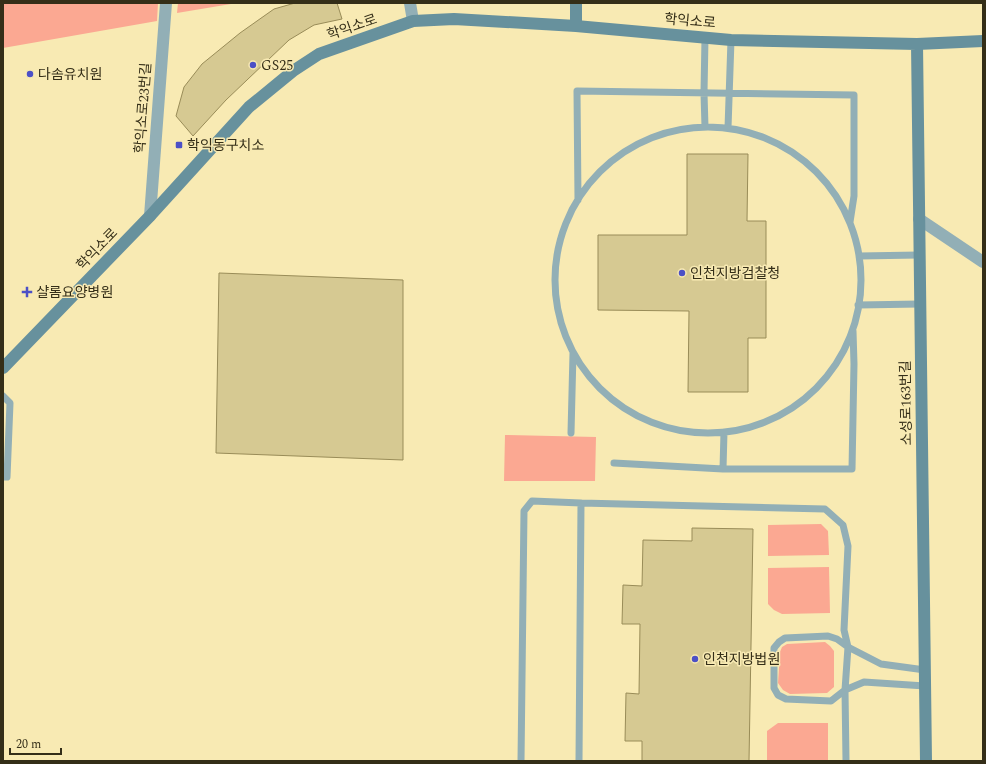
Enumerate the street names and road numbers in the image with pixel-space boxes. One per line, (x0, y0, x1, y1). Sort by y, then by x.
street label: 학익소로 (663, 8, 717, 34)
street label: 학익소로 (324, 9, 380, 45)
street label: 학익소로23번길 (129, 62, 157, 154)
street label: 학익소로 (72, 223, 123, 275)
street label: 소성로163번길 (895, 360, 917, 446)

